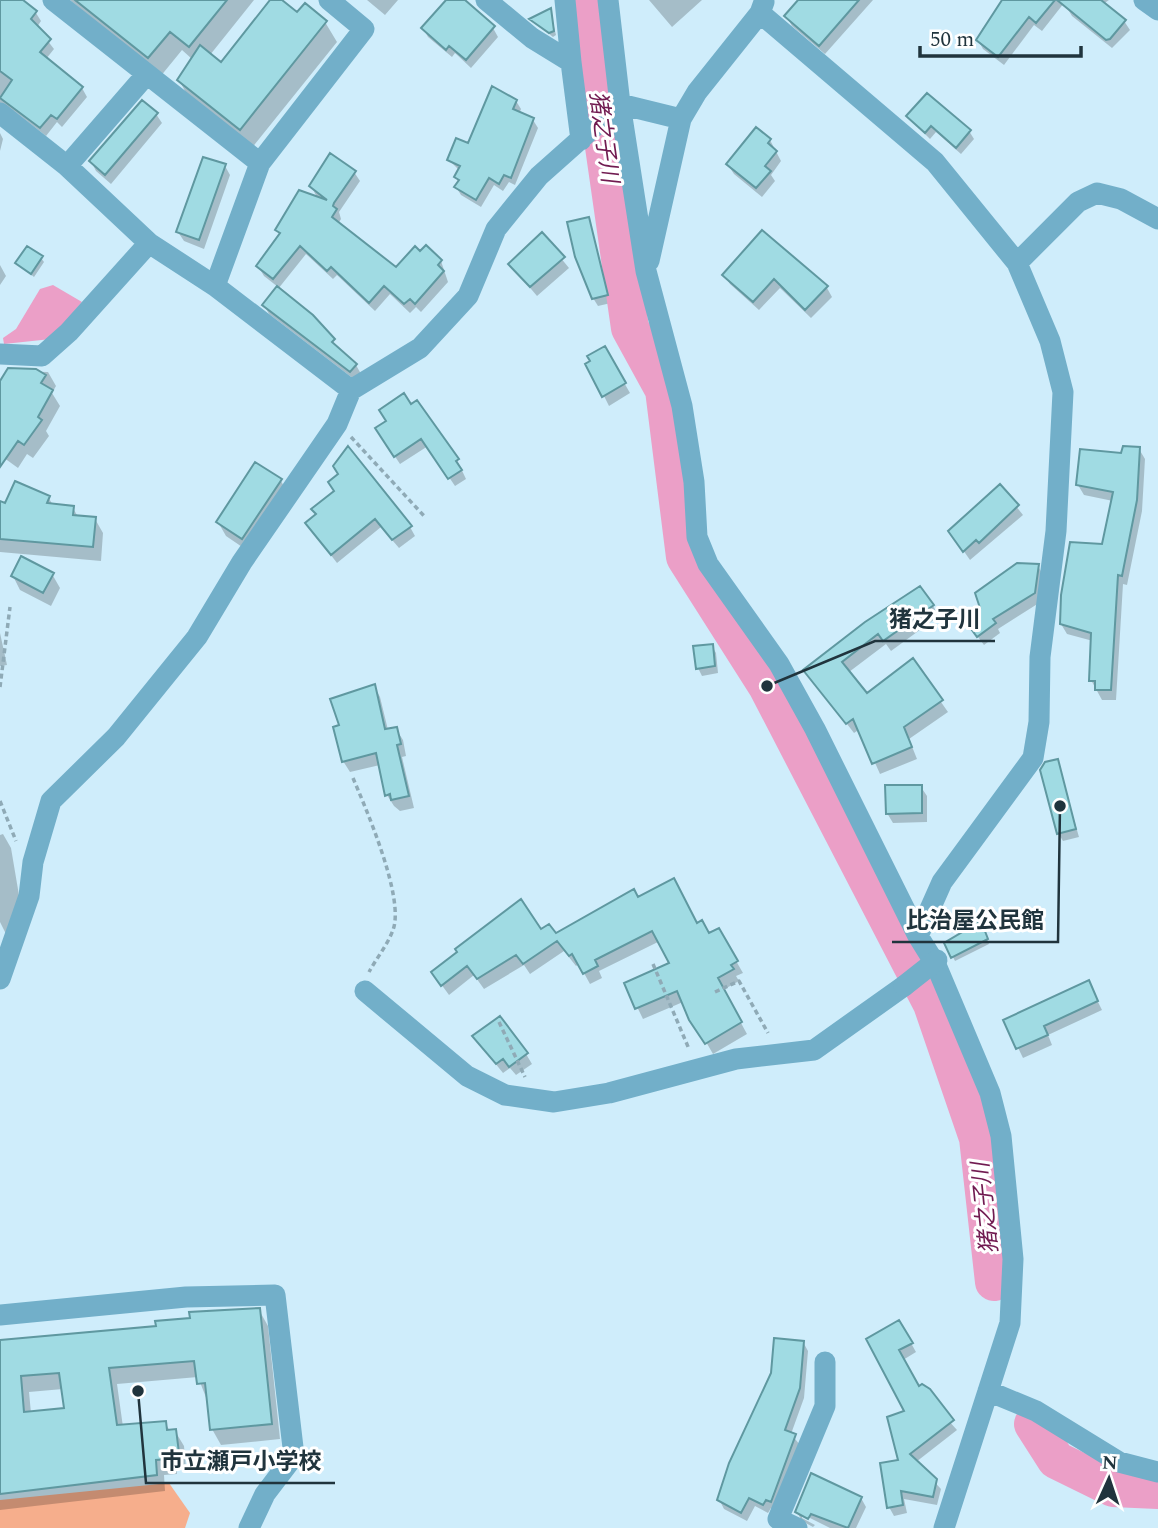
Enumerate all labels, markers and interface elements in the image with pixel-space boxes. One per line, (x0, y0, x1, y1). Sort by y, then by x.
scale bar (920, 14, 1081, 58)
text: 50 m (930, 24, 974, 56)
water label: 猪之子川 (579, 89, 627, 188)
callout: 猪之子川 (875, 597, 995, 641)
text: 猪之子川 (889, 603, 981, 638)
callout: 比治屋公民館 (892, 898, 1058, 942)
text: 比治屋公民館 (906, 904, 1044, 939)
water label: 猪之子川 (963, 1157, 1008, 1256)
callout: 市立瀬戸小学校 (146, 1439, 335, 1483)
north arrow (1074, 1444, 1144, 1514)
text: 市立瀬戸小学校 (161, 1445, 322, 1480)
text: N (1101, 1449, 1118, 1478)

